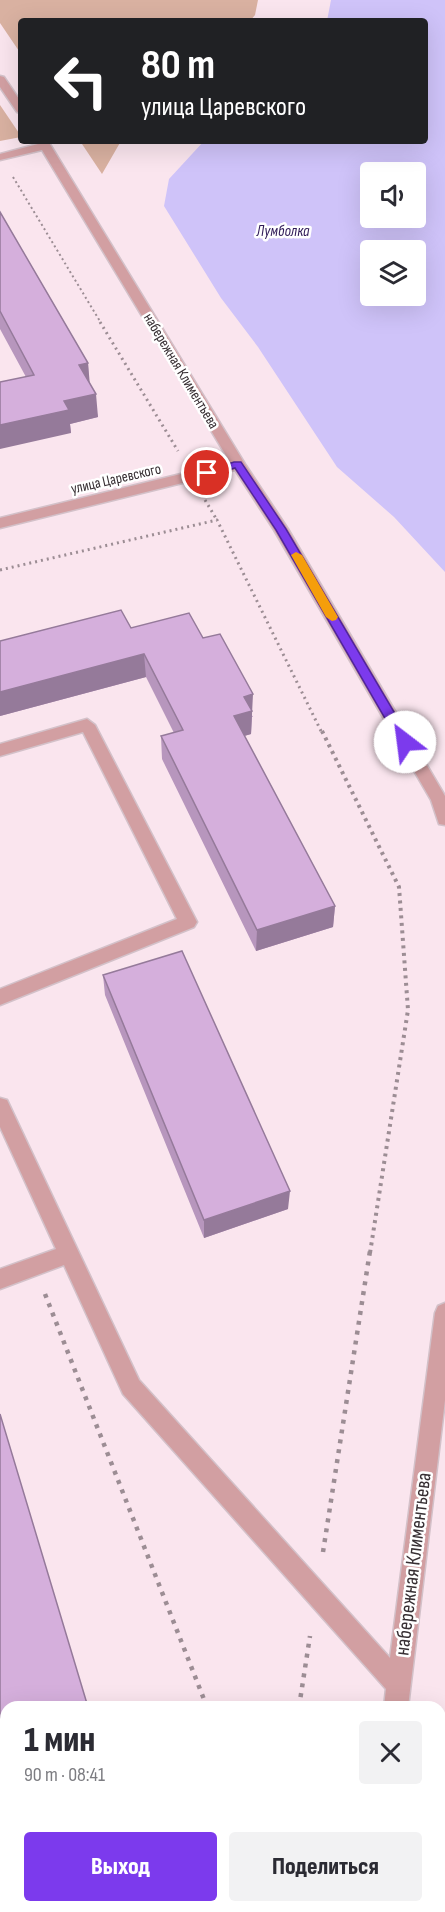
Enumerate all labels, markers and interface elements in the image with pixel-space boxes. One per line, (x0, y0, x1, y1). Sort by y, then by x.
text: 80 m (141, 40, 215, 91)
icon: left (42, 42, 120, 120)
text: улица Царевского (141, 91, 306, 123)
map controls (360, 162, 426, 306)
button: sound (360, 162, 426, 228)
water label: Лумболка (256, 222, 310, 241)
button: layers (360, 240, 426, 306)
street label: набережная Климентьева (139, 310, 223, 432)
pin (181, 447, 232, 498)
icon: arrive (190, 456, 223, 489)
street label: улица Царевского (69, 459, 163, 499)
position arrow (373, 710, 437, 774)
street label: набережная Климентьева (389, 1471, 437, 1657)
text: 1 мин (24, 1719, 95, 1762)
button: close (359, 1721, 422, 1784)
text: 90 m · 08:41 (24, 1763, 105, 1787)
button: Выход (24, 1832, 217, 1901)
button: Поделиться (229, 1832, 422, 1901)

